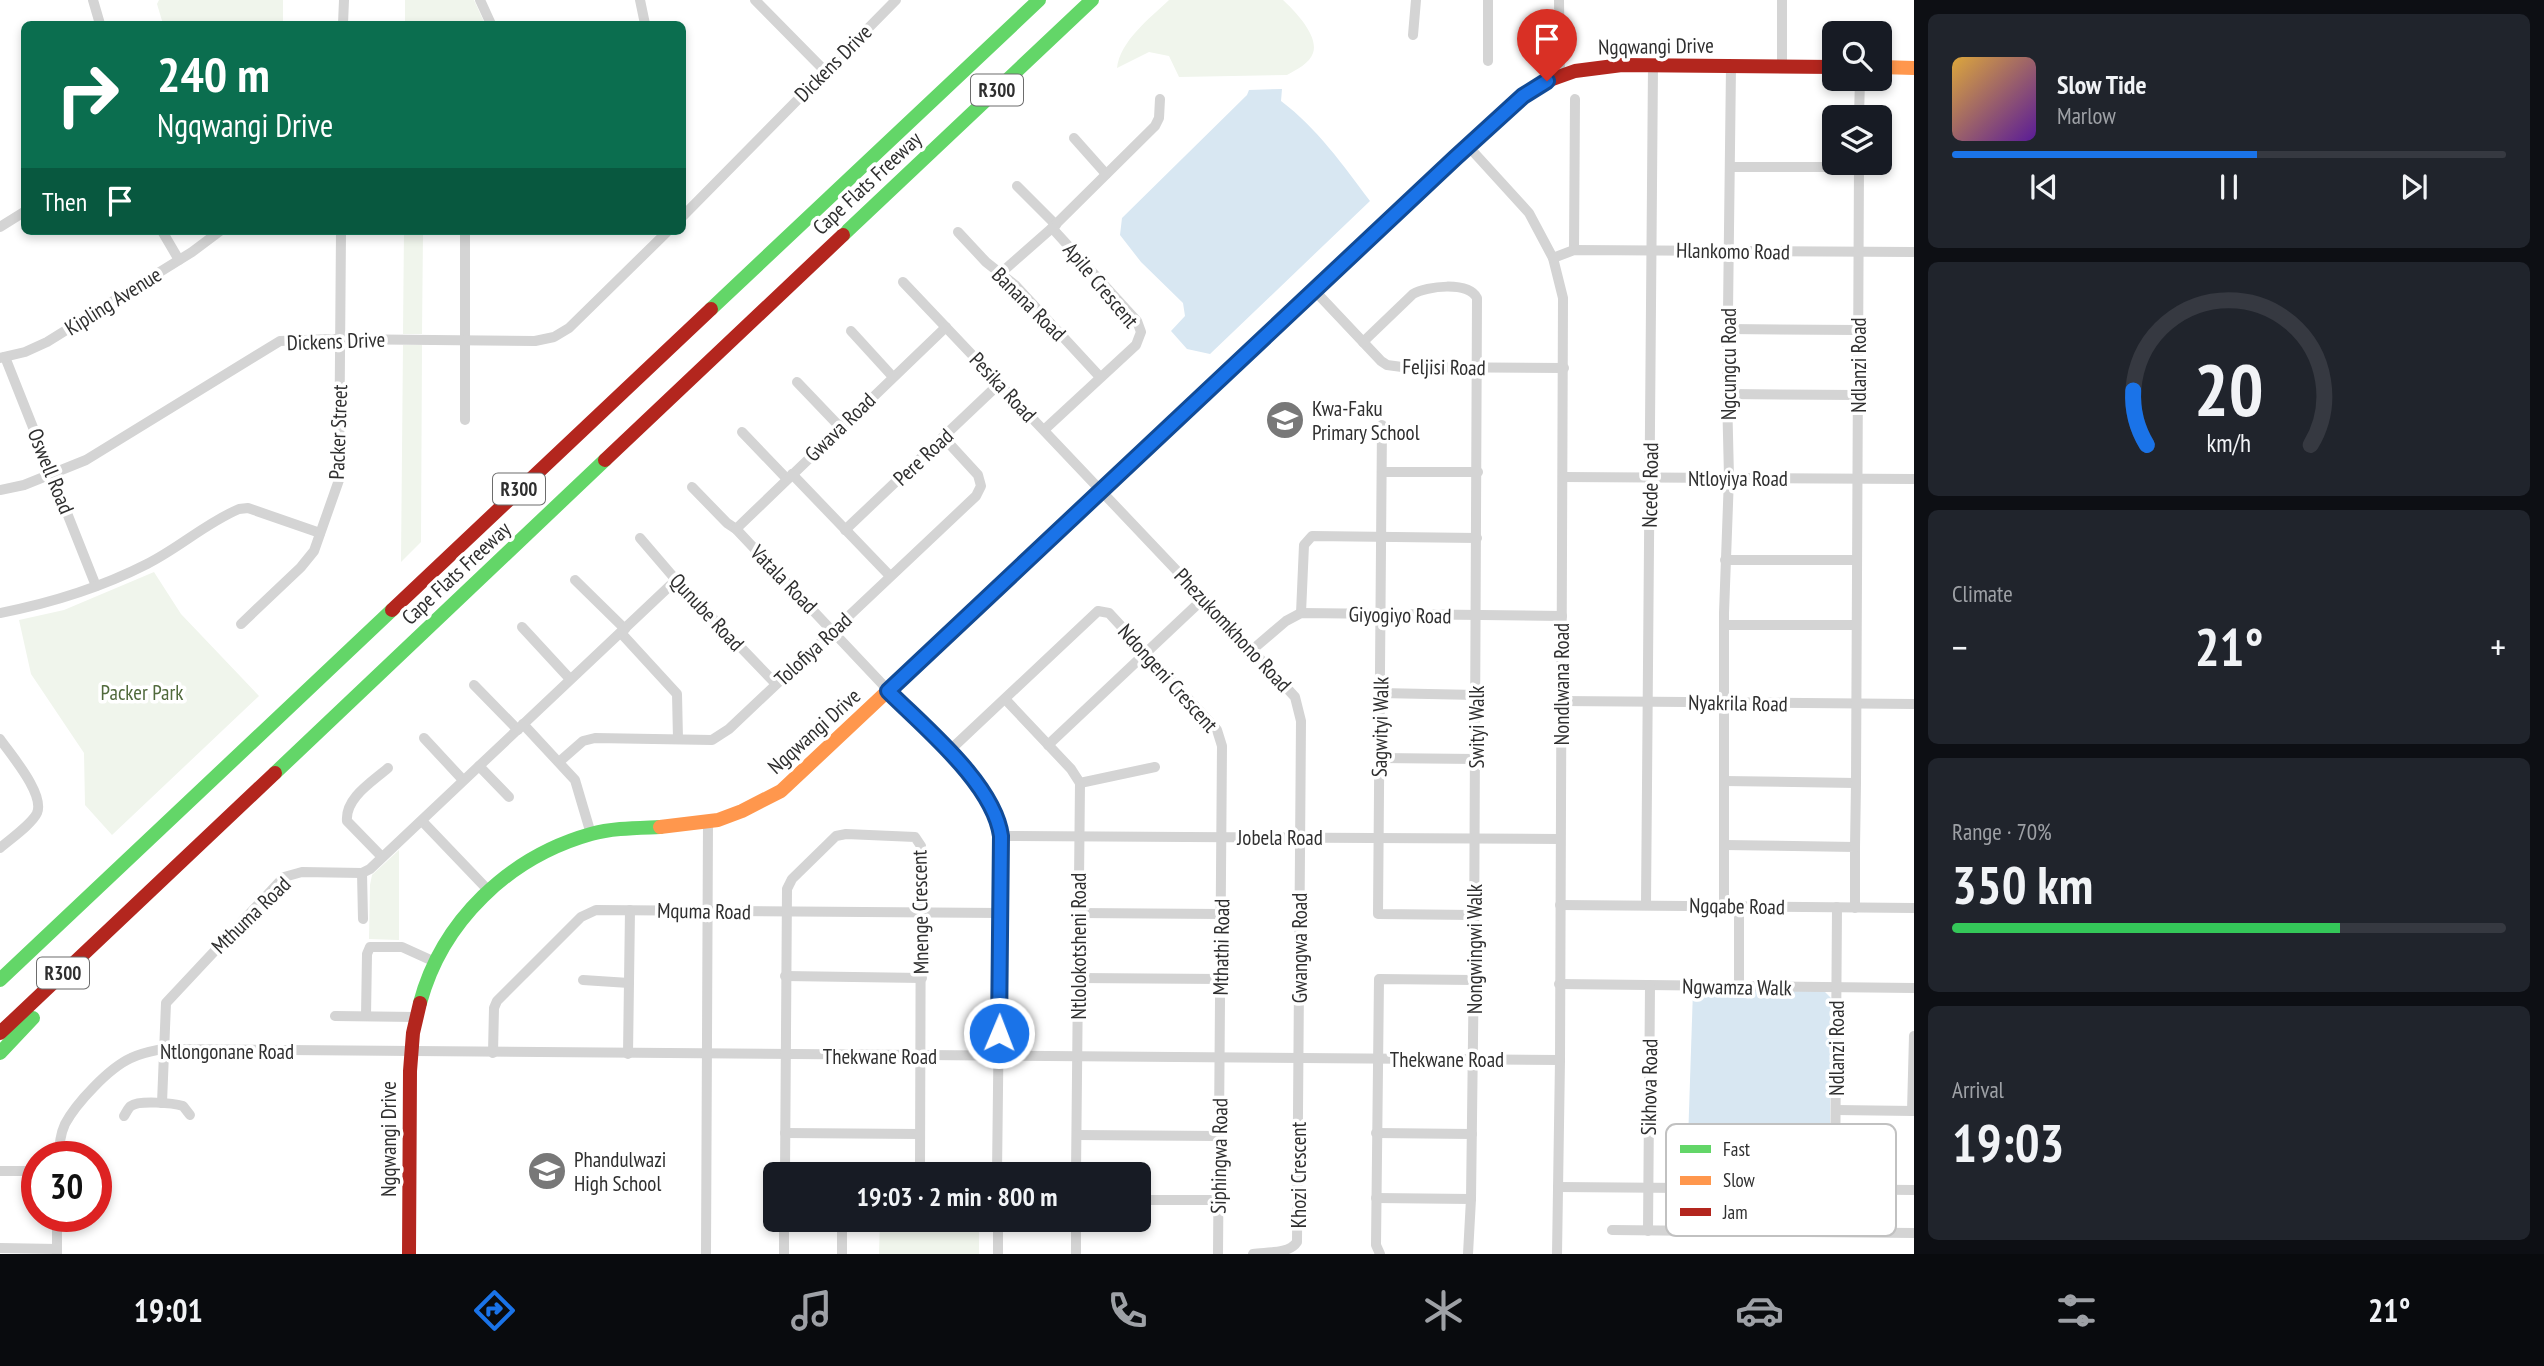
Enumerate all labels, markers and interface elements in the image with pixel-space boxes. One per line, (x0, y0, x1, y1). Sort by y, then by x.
pin (1517, 9, 1577, 81)
street label: Dickens Drive (789, 19, 877, 107)
icon: arrive (1528, 20, 1566, 58)
map controls (1822, 21, 1892, 175)
button: search (1822, 21, 1892, 91)
street label: Ngqwangi Drive (1598, 31, 1714, 61)
text: 240 m (157, 42, 270, 106)
icon: right (42, 49, 133, 140)
text: Slow Tide (2057, 68, 2147, 101)
road number: R300 (971, 74, 1023, 106)
text: Marlow (2057, 101, 2116, 130)
text: Ngqwangi Drive (157, 104, 333, 146)
button: layers (1822, 105, 1892, 175)
street label: Cape Flats Freeway (807, 126, 927, 240)
icon: previous (2025, 168, 2063, 206)
icon: pause (2210, 168, 2248, 206)
icon: next (2395, 168, 2433, 206)
icon: arrive (101, 182, 139, 220)
text: Then (42, 185, 87, 218)
street label: Apile Crescent (1057, 237, 1145, 333)
street label: Hlankomo Road (1676, 237, 1790, 265)
street label: Kipling Avenue (60, 261, 166, 341)
street label: Banana Road (986, 261, 1072, 347)
street label: Ngcungcu Road (1715, 308, 1742, 420)
street label: Ndlanzi Road (1845, 317, 1872, 413)
street label: Dickens Drive (286, 326, 386, 356)
text: 20 (2194, 341, 2264, 435)
street label: Pesika Road (964, 346, 1042, 428)
street label: Feljisi Road (1402, 353, 1486, 381)
street label: Packer Street (323, 384, 353, 480)
street label: Gwava Road (799, 387, 881, 467)
place label: Kwa-Faku Primary School (1312, 395, 1420, 446)
school or university icon: Kwa-Faku Primary School (1264, 399, 1306, 441)
street label: Pere Road (887, 422, 959, 492)
street label: Oswell Road (22, 424, 80, 518)
text: km/h (2207, 427, 2251, 459)
street label: Ncede Road (1636, 442, 1664, 528)
street label: Ntloyiya Road (1688, 465, 1788, 492)
road number: R300 (493, 474, 545, 504)
street label: Cape Flats Freeway (396, 516, 516, 630)
street label: Vatala Road (744, 538, 823, 619)
street label: Phezukomkhono Road (1169, 562, 1297, 698)
street label: Qunube Road (664, 567, 750, 657)
text: Climate (1952, 579, 2013, 608)
street label: Giyogiyo Road (1348, 601, 1452, 629)
street label: Tolofiya Road (769, 606, 857, 692)
text: 21° (2195, 613, 2263, 680)
street label: Ndongeni Crescent (1112, 618, 1224, 738)
text: − (1952, 622, 1968, 671)
text: + (2490, 622, 2506, 671)
street label: Nondlwana Road (1548, 623, 1575, 745)
street label: Sagwityi Walk (1366, 677, 1394, 777)
park label: Packer Park (101, 679, 183, 706)
street label: Ngqwangi Drive (762, 682, 866, 780)
street label: Swityi Walk (1463, 686, 1490, 769)
street label: Nyakrila Road (1688, 689, 1788, 717)
text: Range · 70% (1952, 817, 2052, 846)
street label: Jobela Road (1236, 824, 1323, 851)
street label: Mnenge Crescent (905, 849, 935, 974)
text: 350 km (1952, 851, 2093, 918)
street label: Mthuma Road (206, 871, 296, 959)
street label: Ntlolokotsheni Road (1065, 873, 1092, 1019)
street label: Nongwingwi Walk (1461, 884, 1488, 1014)
street label: Ngqabe Road (1689, 892, 1785, 920)
street label: Gwangwa Road (1286, 893, 1313, 1003)
street label: Mquma Road (657, 897, 751, 925)
street label: Mthathi Road (1207, 898, 1235, 996)
road number: R300 (37, 958, 89, 988)
street label: Ngwamza Walk (1682, 973, 1792, 1001)
position arrow (962, 996, 1036, 1070)
street label: Ndlanzi Road (1823, 1000, 1850, 1096)
street label: Ntlongonane Road (160, 1038, 294, 1065)
street label: Sikhova Road (1635, 1038, 1663, 1136)
street label: Thekwane Road (823, 1043, 937, 1070)
street label: Thekwane Road (1390, 1046, 1504, 1073)
text: Arrival (1952, 1075, 2004, 1104)
street label: Ngqwangi Drive (375, 1081, 402, 1197)
street label: Siphingwa Road (1204, 1098, 1234, 1214)
text: 19:03 (1952, 1109, 2064, 1176)
street label: Khozi Crescent (1285, 1121, 1312, 1228)
legend (1666, 1124, 1896, 1236)
text: Fast (1723, 1137, 1751, 1161)
speed limit sign: 30 (21, 1141, 112, 1232)
place label: Phandulwazi High School (574, 1146, 666, 1197)
school or university icon: Phandulwazi High School (526, 1150, 568, 1192)
text: Slow (1723, 1168, 1756, 1192)
text: 19:03 · 2 min · 800 m (857, 1180, 1057, 1213)
text: Jam (1722, 1200, 1748, 1224)
icon: directions (470, 1286, 519, 1335)
icon: music (787, 1286, 836, 1335)
icon: phone (1103, 1286, 1152, 1335)
icon: climate (1419, 1286, 1468, 1335)
icon: car (1735, 1286, 1784, 1335)
icon: filters (2052, 1286, 2101, 1335)
text: 19:01 (134, 1289, 203, 1331)
text: 21° (2368, 1289, 2410, 1331)

